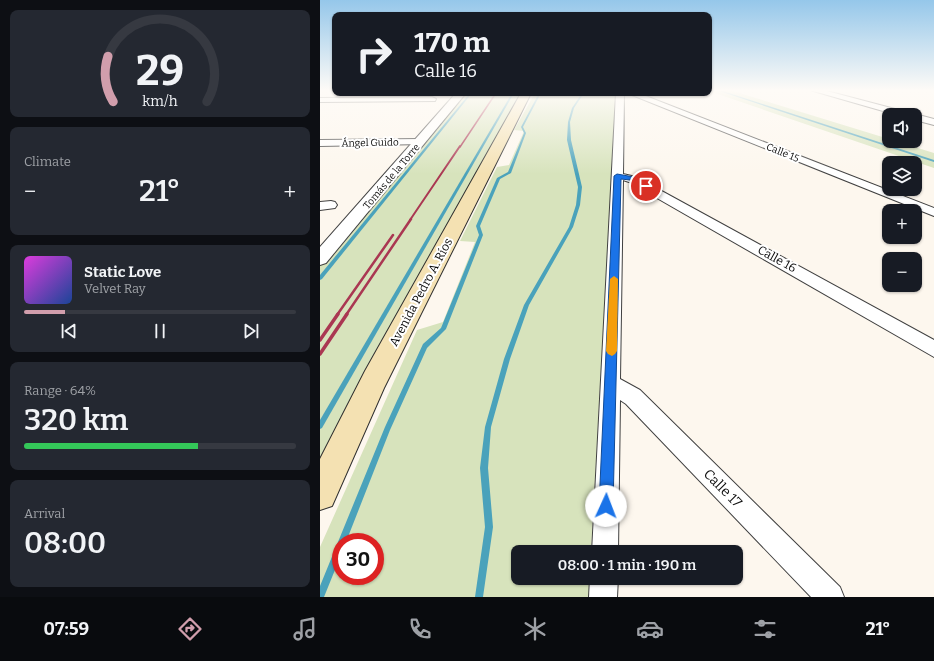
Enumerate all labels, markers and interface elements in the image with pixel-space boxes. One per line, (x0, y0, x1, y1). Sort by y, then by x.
text: 170 m (414, 26, 490, 59)
icon: right (348, 28, 400, 80)
text: 29 (136, 46, 184, 96)
text: Calle 16 (414, 60, 477, 82)
text: km/h (142, 92, 178, 109)
map controls (882, 108, 922, 292)
button: sound (882, 108, 922, 148)
street label: Ángel Guido (341, 134, 399, 149)
street label: Calle 15 (764, 141, 801, 165)
street label: Tomás de la Torre (361, 142, 423, 212)
text: Climate (24, 154, 71, 169)
button: layers (882, 156, 922, 196)
pin (629, 169, 663, 203)
text: 21° (139, 173, 180, 209)
icon: arrive (635, 175, 657, 197)
text: − (24, 178, 36, 205)
text: + (283, 178, 296, 205)
button: + (882, 204, 922, 244)
street label: Avenida Pedro A. Ríos (387, 235, 456, 348)
street label: Calle 16 (755, 243, 799, 275)
button: − (882, 252, 922, 292)
text: Static Love (84, 263, 161, 281)
text: Velvet Ray (84, 281, 146, 296)
icon: previous (58, 320, 80, 342)
icon: pause (149, 320, 171, 342)
icon: next (240, 320, 262, 342)
text: Range · 64% (24, 383, 96, 398)
text: 320 km (24, 402, 128, 438)
street label: Calle 17 (700, 466, 745, 511)
position arrow (585, 485, 627, 527)
text: Arrival (24, 506, 65, 521)
text: 08:00 (24, 525, 106, 561)
speed limit sign: 30 (332, 533, 384, 585)
text: 08:00 · 1 min · 190 m (558, 556, 696, 574)
icon: directions (176, 615, 204, 643)
icon: music (291, 615, 319, 643)
icon: phone (406, 615, 434, 643)
icon: climate (521, 615, 549, 643)
icon: car (636, 615, 664, 643)
icon: filters (751, 615, 779, 643)
text: 07:59 (43, 618, 89, 640)
text: 21° (865, 618, 891, 640)

